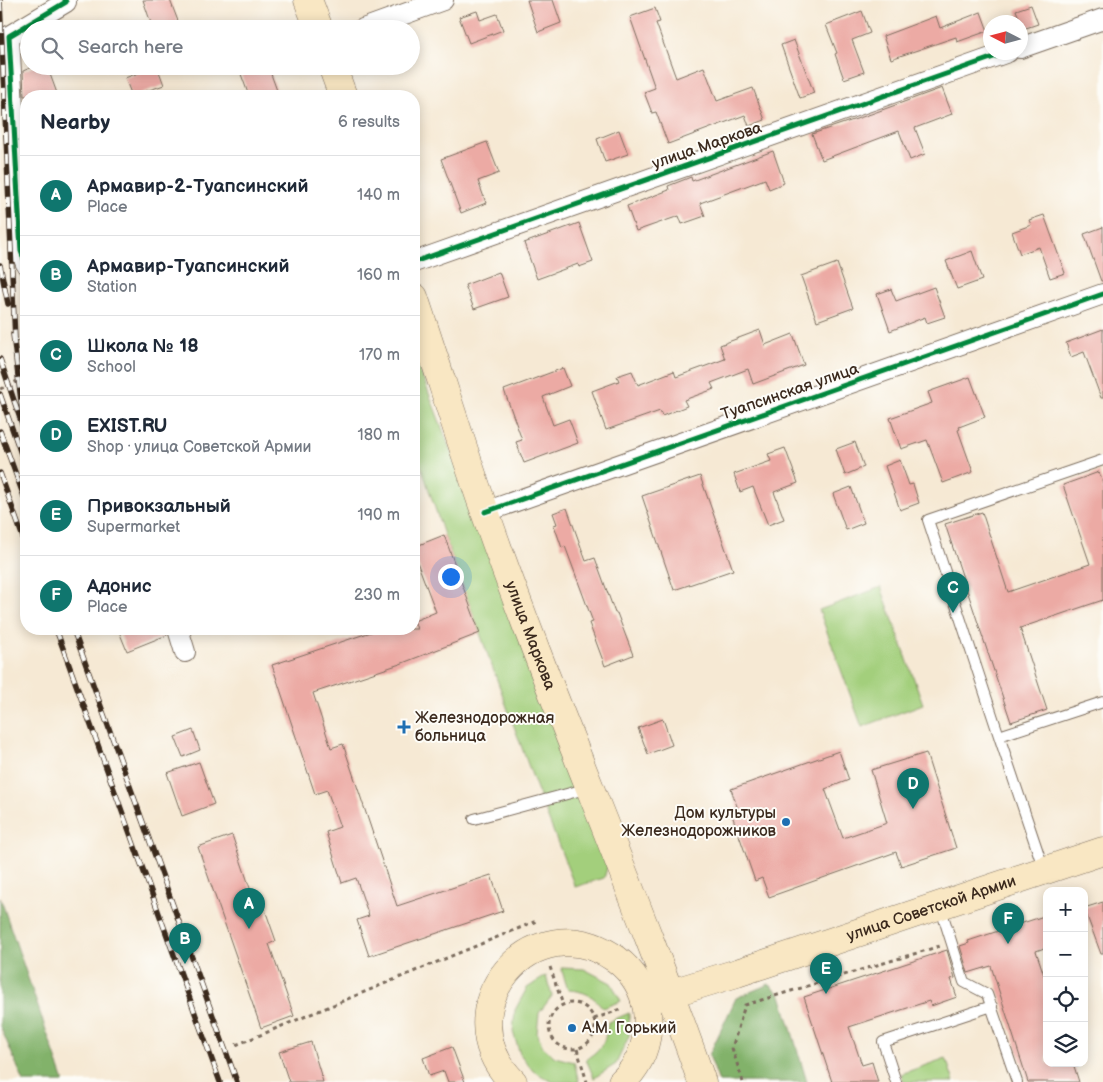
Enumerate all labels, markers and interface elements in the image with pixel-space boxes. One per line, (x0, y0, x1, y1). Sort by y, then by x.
north arrow (983, 15, 1028, 60)
search box (20, 20, 420, 75)
icon: search (38, 34, 66, 62)
text: Search here (78, 36, 183, 59)
text: Nearby (40, 110, 110, 135)
text: 6 results (338, 113, 400, 132)
street label: улица Маркова (650, 118, 765, 174)
text: Армавир-2-Туапсинский (87, 175, 309, 198)
text: A (51, 186, 61, 205)
text: 140 m (357, 186, 400, 205)
text: Place (87, 198, 128, 217)
text: Армавир-Туапсинский (87, 255, 289, 278)
text: B (50, 266, 62, 285)
text: 160 m (357, 266, 400, 285)
text: Station (87, 278, 137, 297)
text: Школа № 18 (87, 335, 199, 358)
text: C (50, 346, 62, 365)
text: 170 m (359, 346, 400, 365)
text: School (87, 358, 136, 377)
street label: Туапсинская улица (719, 359, 862, 424)
text: EXIST.RU (87, 415, 167, 438)
text: D (50, 426, 62, 445)
text: 180 m (358, 426, 400, 445)
text: Shop · улица Советской Армии (87, 438, 312, 457)
text: Привокзальный (87, 495, 231, 518)
text: E (51, 506, 61, 525)
text: 190 m (358, 506, 400, 525)
text: Supermarket (87, 518, 180, 537)
your location (438, 564, 464, 590)
pin: C (937, 572, 969, 613)
text: Адонис (87, 575, 152, 598)
street label: улица Маркова (501, 578, 560, 693)
text: F (51, 586, 61, 605)
text: 230 m (354, 586, 400, 605)
text: Place (87, 598, 128, 617)
place label: Железнодорожная больница (415, 709, 554, 746)
marker: Железнодорожная больница (397, 720, 411, 734)
pin: D (897, 768, 929, 809)
place label: Дом культуры Железнодорожников (621, 804, 777, 841)
marker: Дом культуры Железнодорожников (780, 816, 792, 828)
street label: улица Советской Армии (844, 871, 1018, 945)
map controls (1043, 887, 1088, 1067)
button: + (1043, 887, 1088, 932)
pin: A (233, 888, 265, 929)
pin: F (992, 903, 1024, 944)
pin: B (169, 923, 201, 964)
button: − (1043, 932, 1088, 977)
pin: E (810, 953, 842, 994)
button: locate (1043, 977, 1088, 1022)
place label: А.М. Горький (581, 1019, 676, 1038)
marker: А.М. Горький (566, 1022, 578, 1034)
button: layers (1043, 1022, 1088, 1067)

